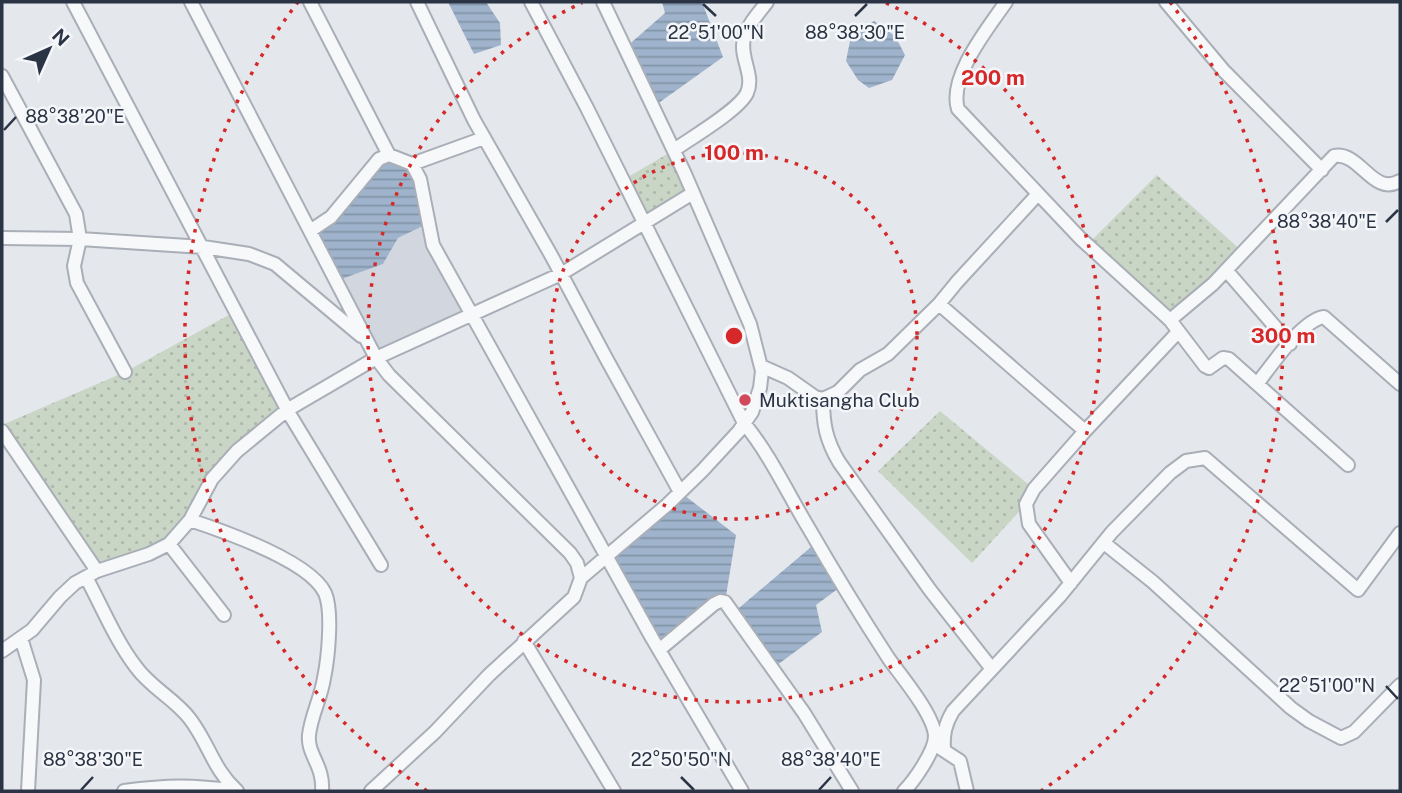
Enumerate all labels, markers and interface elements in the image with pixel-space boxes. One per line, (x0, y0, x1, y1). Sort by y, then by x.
north arrow (14, 14, 84, 84)
text: 22°51'00"N (668, 22, 764, 43)
text: 88°38'30"E (805, 22, 905, 43)
text: N (48, 24, 74, 50)
text: 200 m (961, 65, 1025, 90)
text: 88°38'20"E (25, 106, 125, 127)
text: 100 m (704, 140, 764, 165)
text: 88°38'40"E (1277, 211, 1377, 232)
text: 300 m (1251, 323, 1315, 348)
centre of rings (722, 324, 746, 348)
place label: Muktisangha Club (759, 389, 919, 411)
marker: Muktisangha Club (737, 392, 753, 408)
text: 22°51'00"N (1279, 675, 1375, 696)
text: 88°38'30"E (43, 749, 143, 770)
text: 22°50'50"N (631, 749, 731, 770)
text: 88°38'40"E (781, 749, 881, 770)

